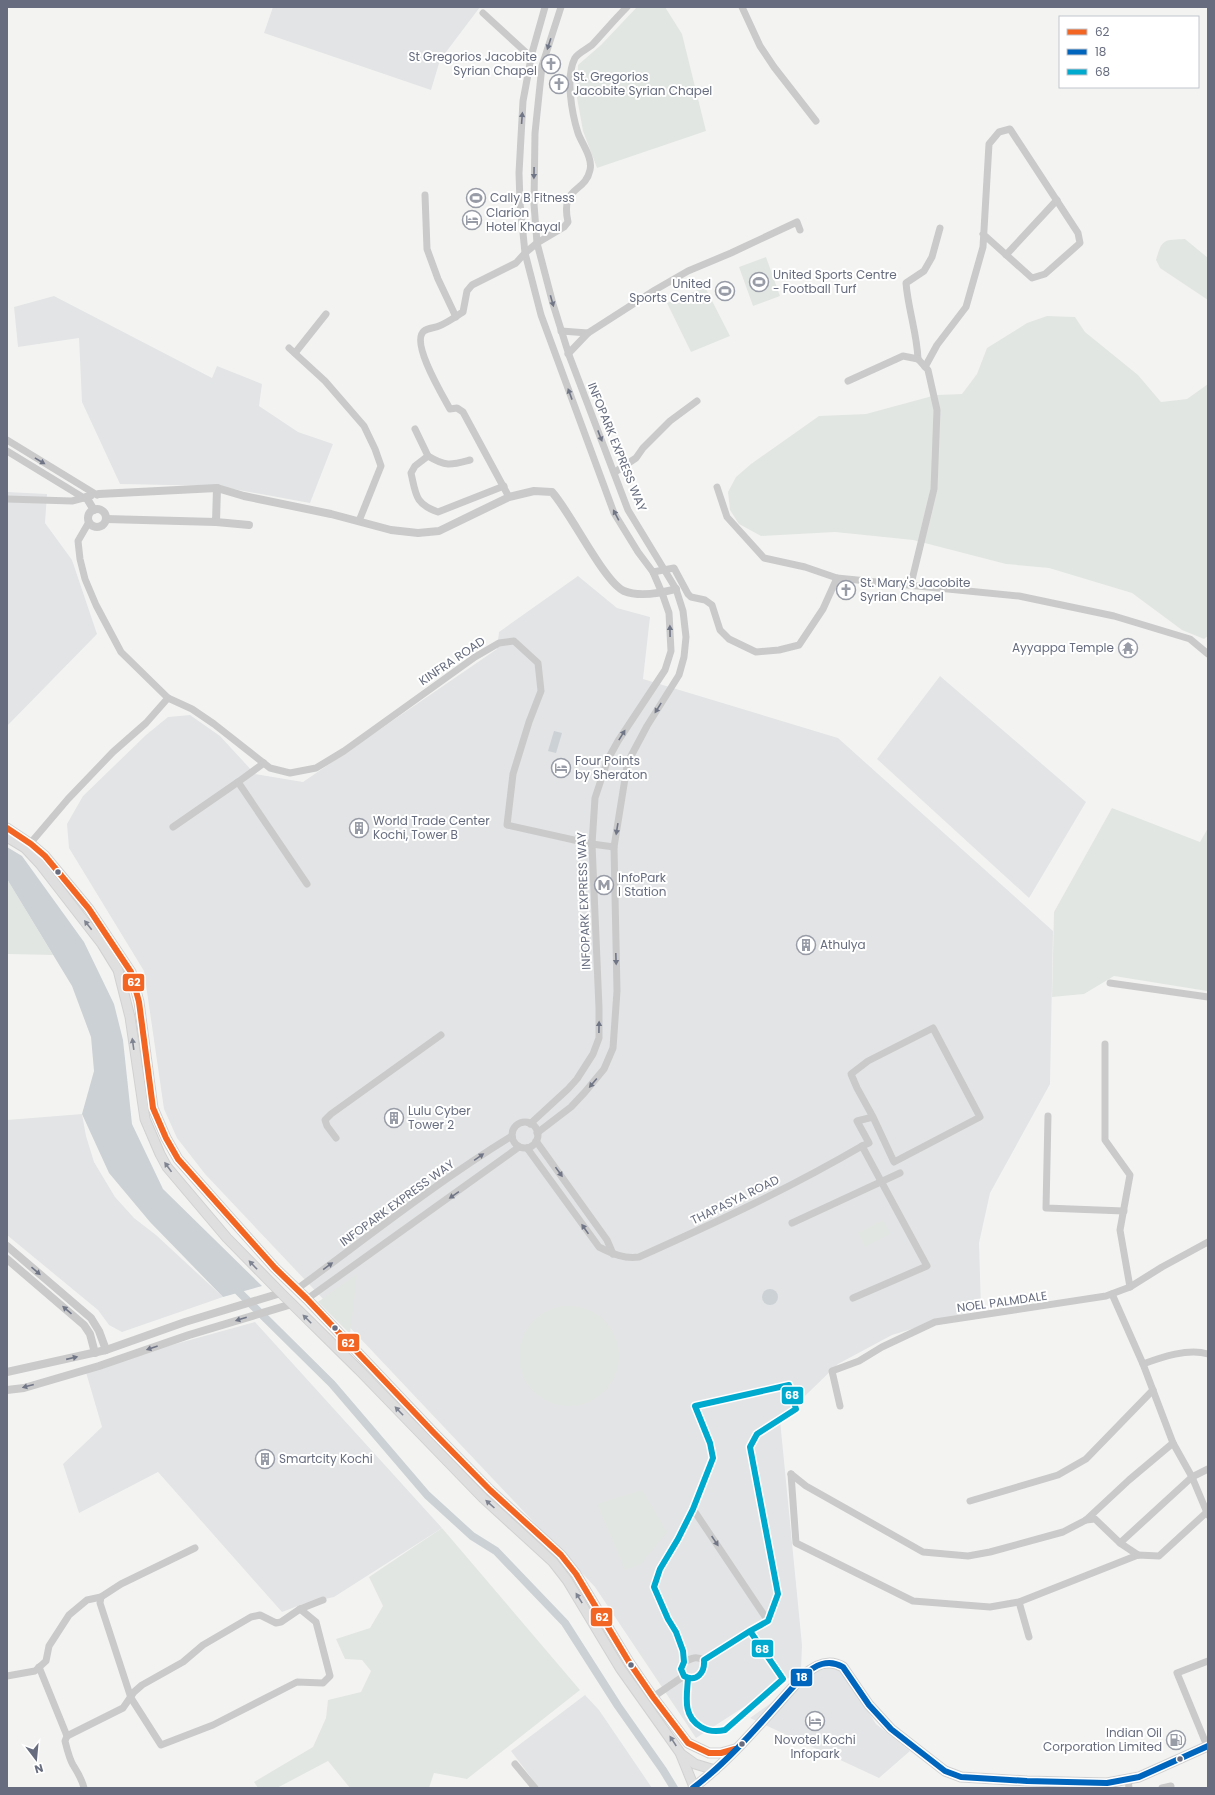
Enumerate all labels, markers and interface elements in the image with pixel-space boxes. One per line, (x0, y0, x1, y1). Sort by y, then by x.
legend (1059, 16, 1199, 88)
text: 62 (1095, 23, 1110, 40)
one-way arrow (546, 38, 552, 50)
text: 18 (1095, 43, 1106, 60)
place label: St Gregorios Jacobite Syrian Chapel (408, 48, 537, 79)
church icon: St Gregorios Jacobite Syrian Chapel (540, 53, 562, 75)
text: 68 (1095, 63, 1110, 80)
place label: St. Gregorios Jacobite Syrian Chapel (573, 68, 712, 99)
church icon: St. Gregorios Jacobite Syrian Chapel (548, 73, 570, 95)
one-way arrow (518, 112, 525, 124)
one-way arrow (531, 167, 537, 180)
sports icon: Cally B Fitness (465, 187, 487, 209)
place label: Cally B Fitness (490, 189, 575, 206)
place label: Clarion Hotel Khayal (486, 204, 561, 235)
hotel icon: Clarion Hotel Khayal (461, 209, 483, 231)
place label: United Sports Centre - Football Turf (773, 266, 897, 297)
sports icon: United Sports Centre - Football Turf (748, 271, 770, 293)
place label: United Sports Centre (629, 275, 711, 306)
sports icon: United Sports Centre (714, 280, 736, 302)
one-way arrow (549, 295, 555, 307)
street label: INFOPARK EXPRESS WAY (584, 380, 651, 514)
one-way arrow (567, 388, 573, 400)
one-way arrow (598, 431, 604, 443)
one-way arrow (34, 457, 46, 464)
one-way arrow (613, 510, 620, 521)
place label: St. Mary's Jacobite Syrian Chapel (860, 574, 971, 605)
church icon: St. Mary's Jacobite Syrian Chapel (835, 579, 857, 601)
one-way arrow (667, 625, 674, 637)
street label: KINFRA ROAD (415, 632, 488, 689)
temple icon: Ayyappa Temple (1117, 637, 1139, 659)
place label: Ayyappa Temple (1012, 639, 1114, 656)
one-way arrow (655, 702, 662, 714)
one-way arrow (618, 730, 626, 740)
place label: Four Points by Sheraton (575, 752, 648, 783)
hotel icon: Four Points by Sheraton (550, 757, 572, 779)
place label: World Trade Center Kochi, Tower B (373, 812, 490, 843)
building icon: World Trade Center Kochi, Tower B (348, 817, 370, 839)
one-way arrow (614, 823, 620, 835)
street label: INFOPARK EXPRESS WAY (573, 832, 594, 970)
unlabelled marker (53, 867, 63, 877)
place label: InfoPark I Station (618, 869, 667, 900)
metro station icon: InfoPark I Station (593, 874, 615, 896)
one-way arrow (83, 919, 92, 930)
building icon: Athulya (795, 934, 817, 956)
place label: Athulya (820, 936, 866, 953)
one-way arrow (613, 953, 619, 966)
line badge: 62 (122, 973, 145, 992)
text: 62 (127, 974, 141, 990)
one-way arrow (596, 1020, 602, 1033)
one-way arrow (130, 1038, 136, 1050)
one-way arrow (588, 1078, 597, 1088)
place label: Lulu Cyber Tower 2 (408, 1102, 471, 1133)
building icon: Lulu Cyber Tower 2 (383, 1107, 405, 1129)
one-way arrow (474, 1153, 485, 1161)
street label: INFOPARK EXPRESS WAY (336, 1155, 457, 1250)
one-way arrow (164, 1162, 172, 1173)
one-way arrow (555, 1167, 563, 1177)
street label: THAPASYA ROAD (688, 1171, 782, 1228)
one-way arrow (449, 1191, 459, 1199)
one-way arrow (581, 1223, 589, 1234)
one-way arrow (249, 1260, 258, 1270)
one-way arrow (323, 1262, 334, 1270)
one-way arrow (31, 1267, 42, 1276)
street label: NOEL PALMDALE (956, 1287, 1048, 1316)
one-way arrow (62, 1305, 72, 1315)
one-way arrow (302, 1314, 312, 1324)
one-way arrow (235, 1316, 247, 1322)
unlabelled marker (330, 1323, 340, 1333)
line badge: 62 (337, 1333, 360, 1352)
text: 62 (341, 1335, 355, 1351)
one-way arrow (146, 1345, 158, 1351)
one-way arrow (66, 1355, 79, 1361)
one-way arrow (22, 1383, 34, 1389)
line badge: 68 (781, 1386, 804, 1405)
text: 68 (785, 1387, 799, 1403)
one-way arrow (394, 1406, 403, 1416)
building icon: Smartcity Kochi (254, 1448, 276, 1470)
place label: Smartcity Kochi (279, 1450, 373, 1467)
one-way arrow (484, 1500, 495, 1509)
one-way arrow (711, 1536, 719, 1547)
one-way arrow (575, 1592, 582, 1604)
line badge: 62 (590, 1607, 613, 1627)
text: 62 (595, 1609, 609, 1625)
line badge: 68 (751, 1639, 774, 1658)
text: 68 (755, 1641, 769, 1657)
unlabelled marker (626, 1660, 636, 1670)
line badge: 18 (790, 1668, 813, 1687)
text: 18 (796, 1669, 808, 1685)
hotel icon: Novotel Kochi Infopark (804, 1710, 826, 1732)
place label: Indian Oil Corporation Limited (1043, 1724, 1162, 1755)
fuel station icon: Indian Oil Corporation Limited (1165, 1729, 1187, 1751)
place label: Novotel Kochi Infopark (774, 1731, 856, 1762)
one-way arrow (669, 1736, 676, 1747)
north arrow (16, 1739, 56, 1779)
unlabelled marker (737, 1739, 747, 1749)
unlabelled marker (1175, 1754, 1185, 1764)
text: N (33, 1760, 45, 1777)

